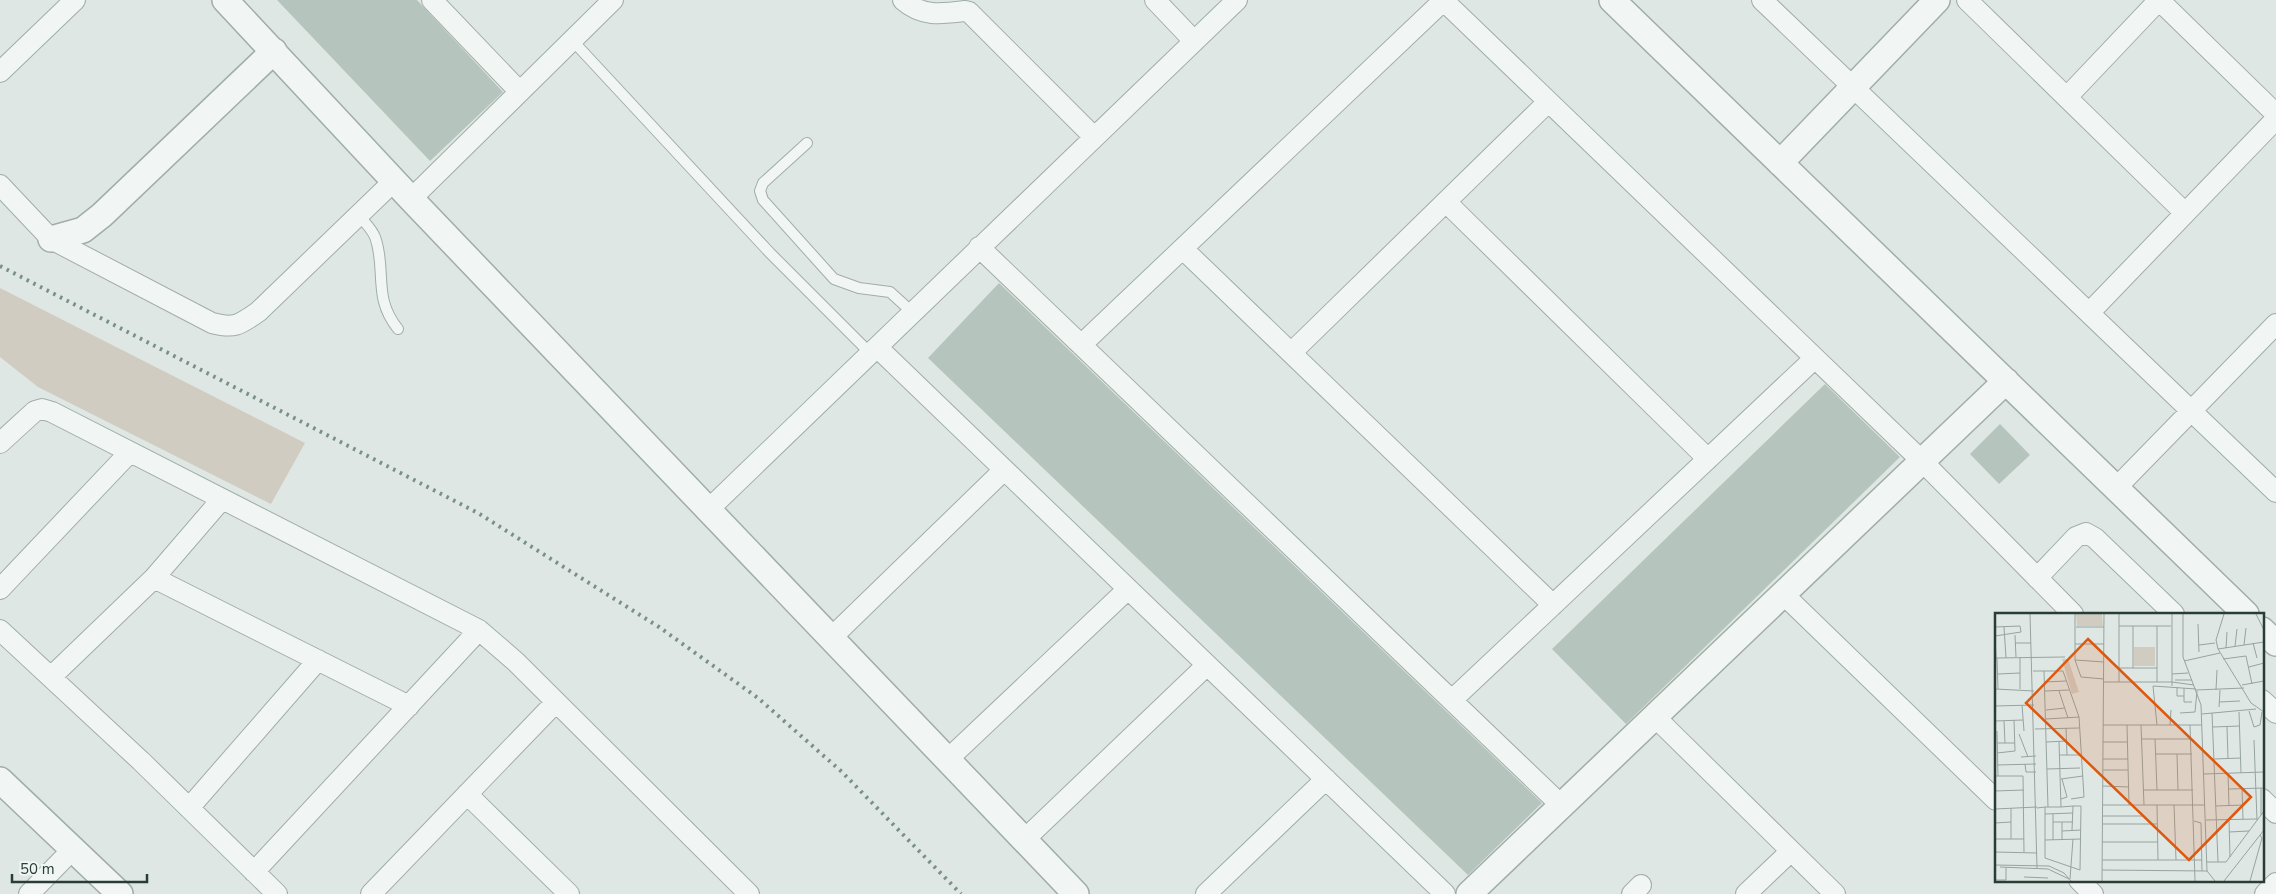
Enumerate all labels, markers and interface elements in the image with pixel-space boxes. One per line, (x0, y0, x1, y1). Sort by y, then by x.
inset map (1995, 613, 2264, 882)
scale bar (12, 852, 148, 884)
text: 50 m (20, 859, 55, 879)

